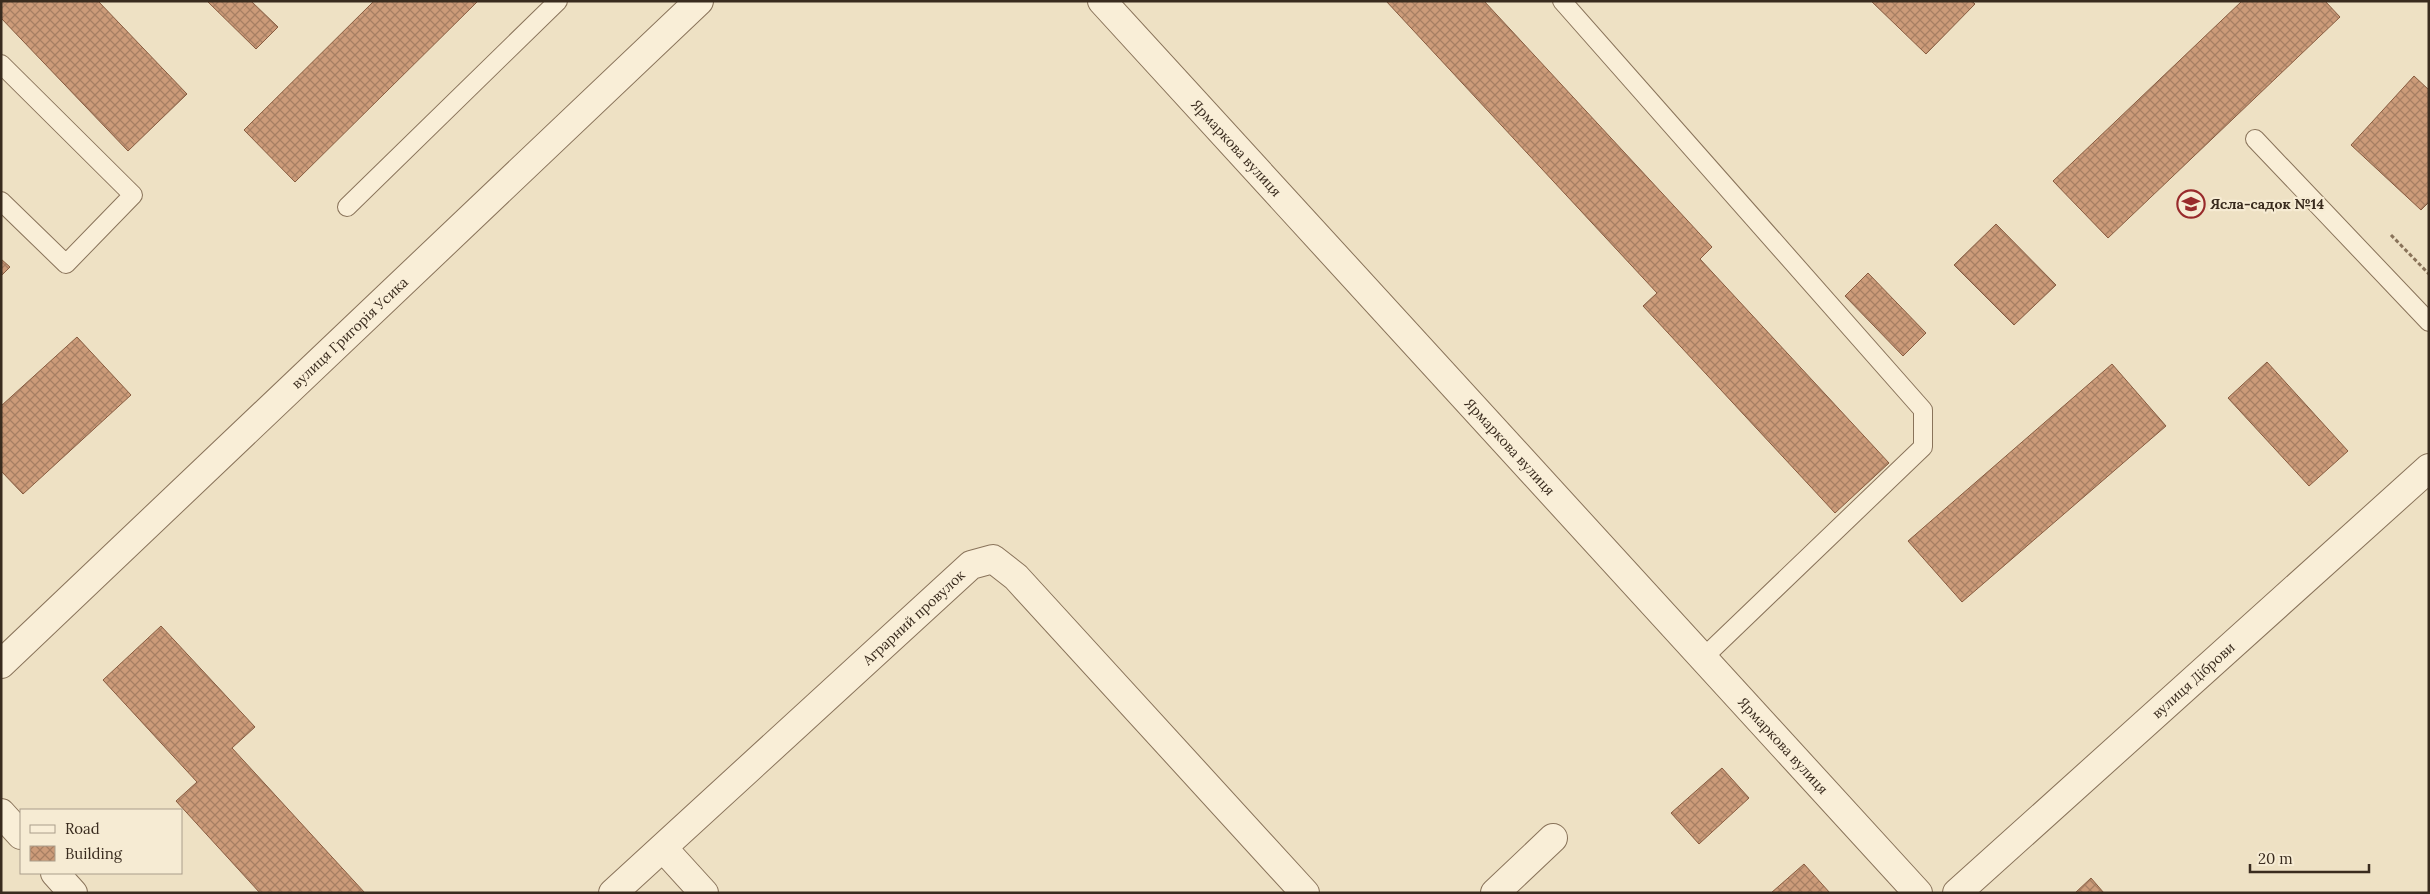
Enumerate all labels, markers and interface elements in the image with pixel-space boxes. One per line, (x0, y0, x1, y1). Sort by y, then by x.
street label: Ярмаркова вулиця (1187, 95, 1285, 200)
school or university icon: Ясла-садок №14 (2176, 189, 2206, 219)
place label: Ясла-садок №14 (2210, 195, 2325, 213)
street label: вулиця Григорія Усика (288, 273, 412, 392)
street label: Ярмаркова вулиця (1461, 394, 1559, 499)
street label: Аграрний провулок (858, 566, 969, 670)
street label: вулиця Діброви (2148, 638, 2239, 722)
street label: Ярмаркова вулиця (1734, 693, 1832, 798)
legend (20, 809, 182, 874)
text: Road (65, 819, 100, 838)
scale bar (2250, 842, 2369, 874)
text: Building (65, 844, 123, 863)
text: 20 m (2258, 849, 2293, 868)

